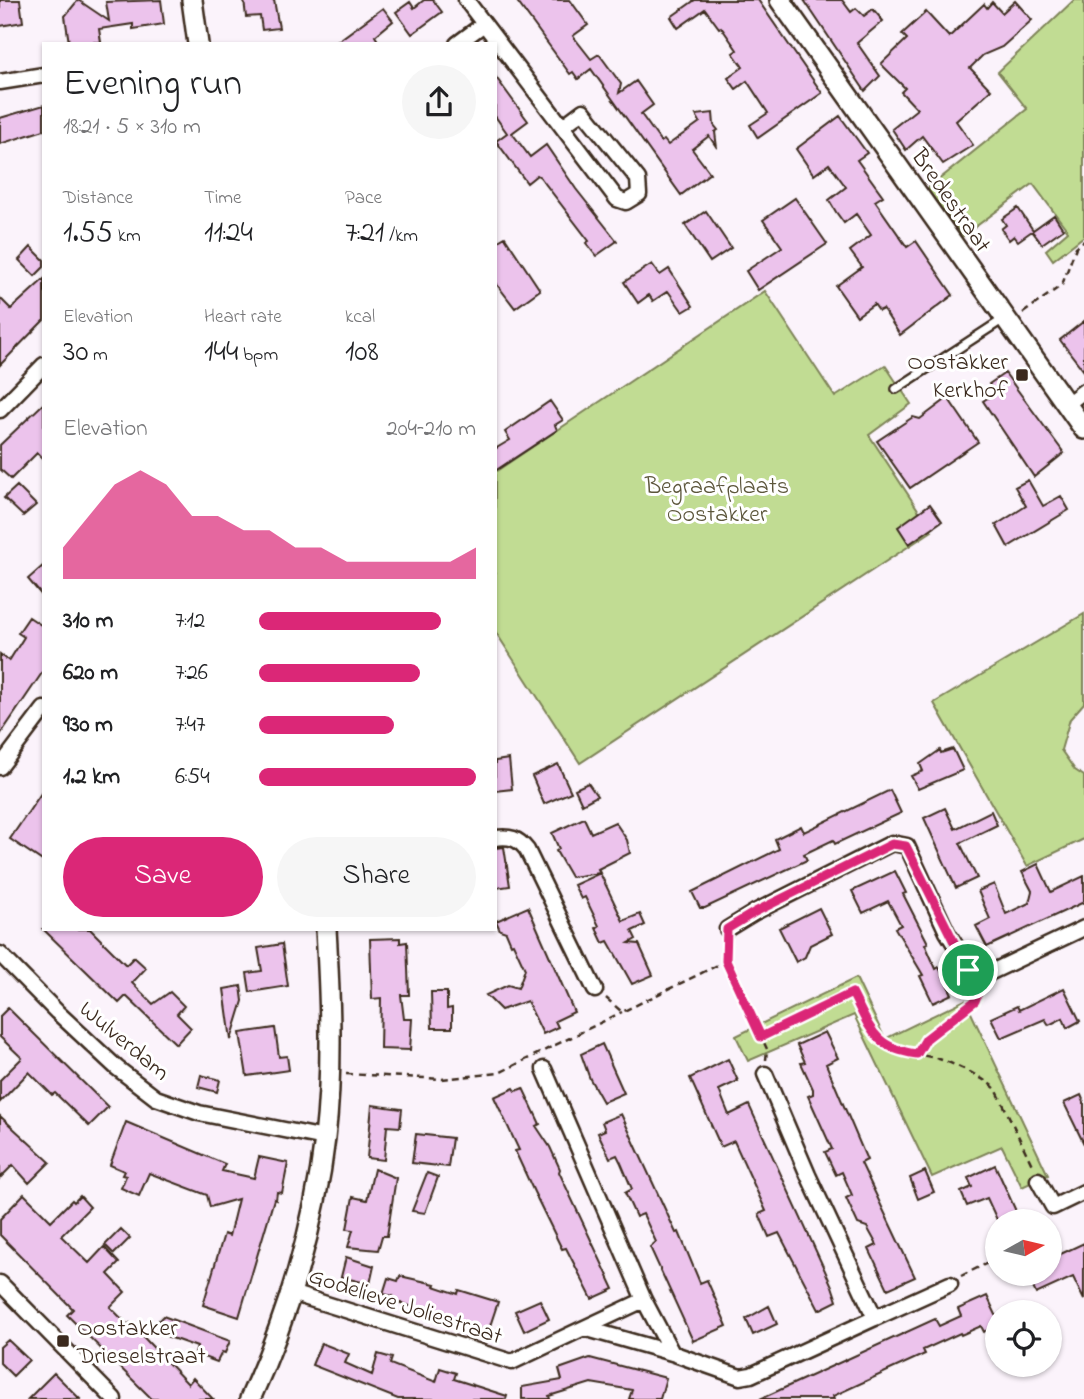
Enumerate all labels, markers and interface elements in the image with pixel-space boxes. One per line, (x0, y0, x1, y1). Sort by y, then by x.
text: Evening run (63, 57, 242, 113)
button: share (402, 65, 476, 139)
text: 18:21 · 5 × 310 m (63, 111, 201, 144)
street label: Bredestraat (901, 141, 999, 261)
text: Distance (63, 185, 133, 212)
text: Time (204, 185, 242, 212)
text: Pace (345, 185, 382, 212)
text: 1.55 (63, 212, 113, 256)
text: 11:24 (204, 212, 253, 256)
text: 7:21 (345, 212, 384, 256)
text: km (113, 223, 141, 250)
text: /km (384, 223, 418, 250)
text: Elevation (63, 304, 133, 331)
text: Heart rate (204, 304, 282, 331)
text: kcal (345, 304, 375, 331)
text: 30 (63, 331, 88, 375)
text: 144 (204, 331, 238, 375)
text: 108 (345, 331, 379, 375)
text: m (88, 342, 108, 369)
text: bpm (238, 342, 278, 369)
place label: Oostakker Kerkhof (907, 346, 1009, 409)
marker: Oostakker Kerkhof (1014, 367, 1030, 383)
text: Elevation (63, 413, 148, 446)
text: 204–210 m (386, 413, 476, 446)
park label: Begraafplaats Oostakker (644, 470, 789, 533)
text: 310 m (63, 605, 113, 638)
text: 7:12 (175, 605, 205, 638)
text: 620 m (63, 657, 118, 690)
text: 7:26 (175, 657, 208, 690)
text: 930 m (63, 709, 113, 742)
text: 7:47 (175, 709, 205, 742)
text: 1.2 km (63, 761, 120, 794)
text: 6:54 (175, 761, 210, 794)
button: Save (63, 837, 263, 917)
button: Share (277, 837, 476, 917)
pin (938, 940, 998, 1000)
icon: arrive (949, 951, 987, 989)
street label: Wulverdam (70, 993, 177, 1091)
north arrow (985, 1209, 1062, 1286)
map controls (985, 1209, 1062, 1377)
street label: Godelieve Joliestraat (304, 1260, 507, 1355)
button: locate (985, 1300, 1062, 1377)
place label: Oostakker Drieselstraat (76, 1312, 206, 1375)
marker: Oostakker Drieselstraat (55, 1333, 71, 1349)

